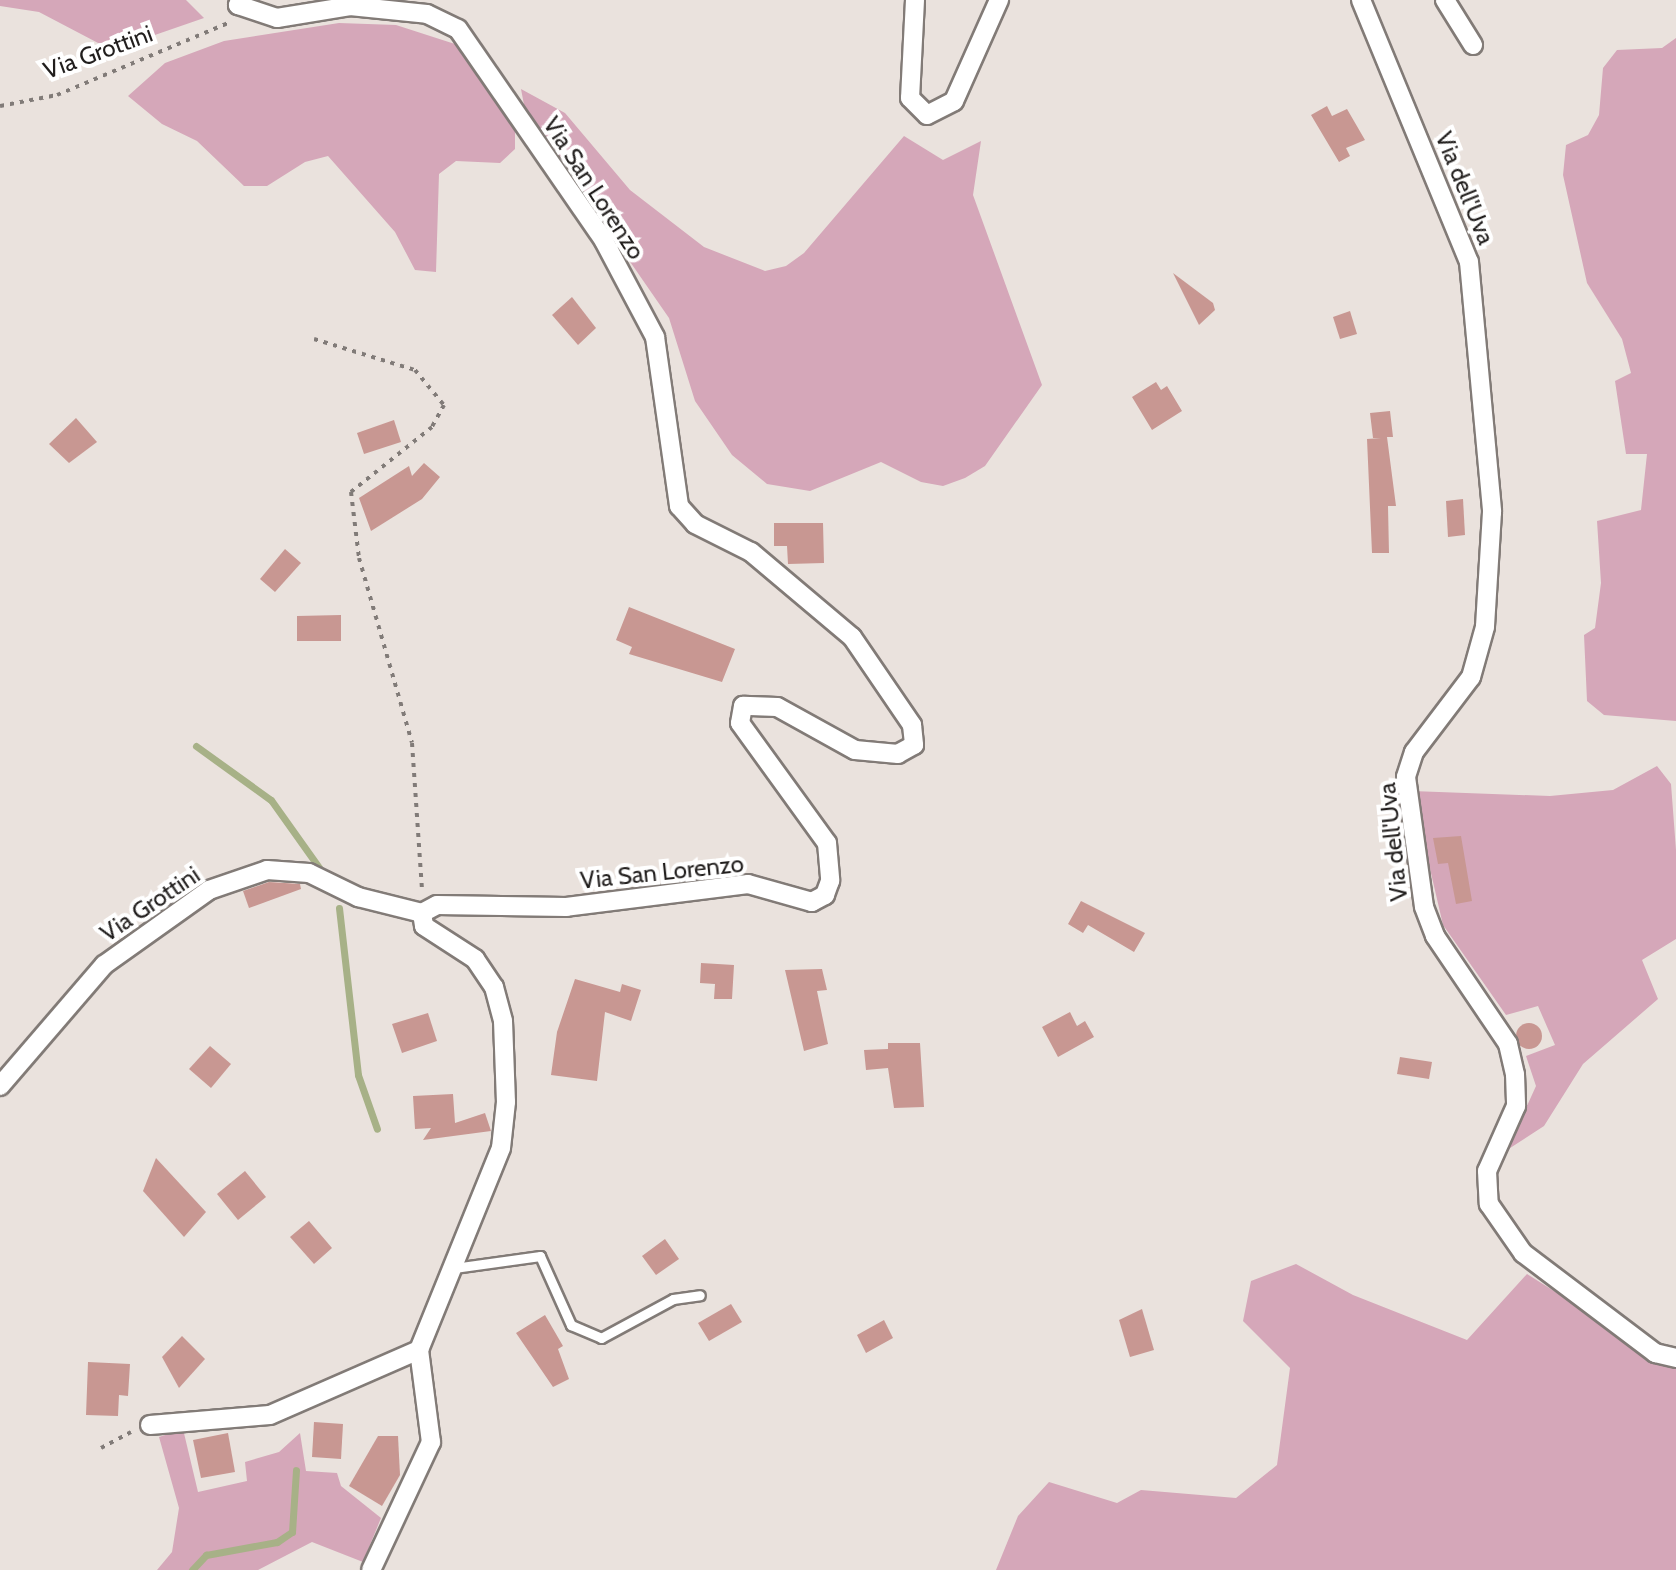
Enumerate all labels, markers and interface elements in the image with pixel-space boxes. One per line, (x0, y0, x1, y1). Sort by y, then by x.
street label: Via Grottini (40, 19, 156, 85)
street label: Via San Lorenzo (537, 111, 651, 265)
street label: Via dell'Uva (1429, 127, 1501, 249)
street label: Via dell'Uva (1372, 781, 1414, 903)
street label: Via San Lorenzo (579, 849, 745, 895)
street label: Via Grottini (95, 860, 205, 948)

